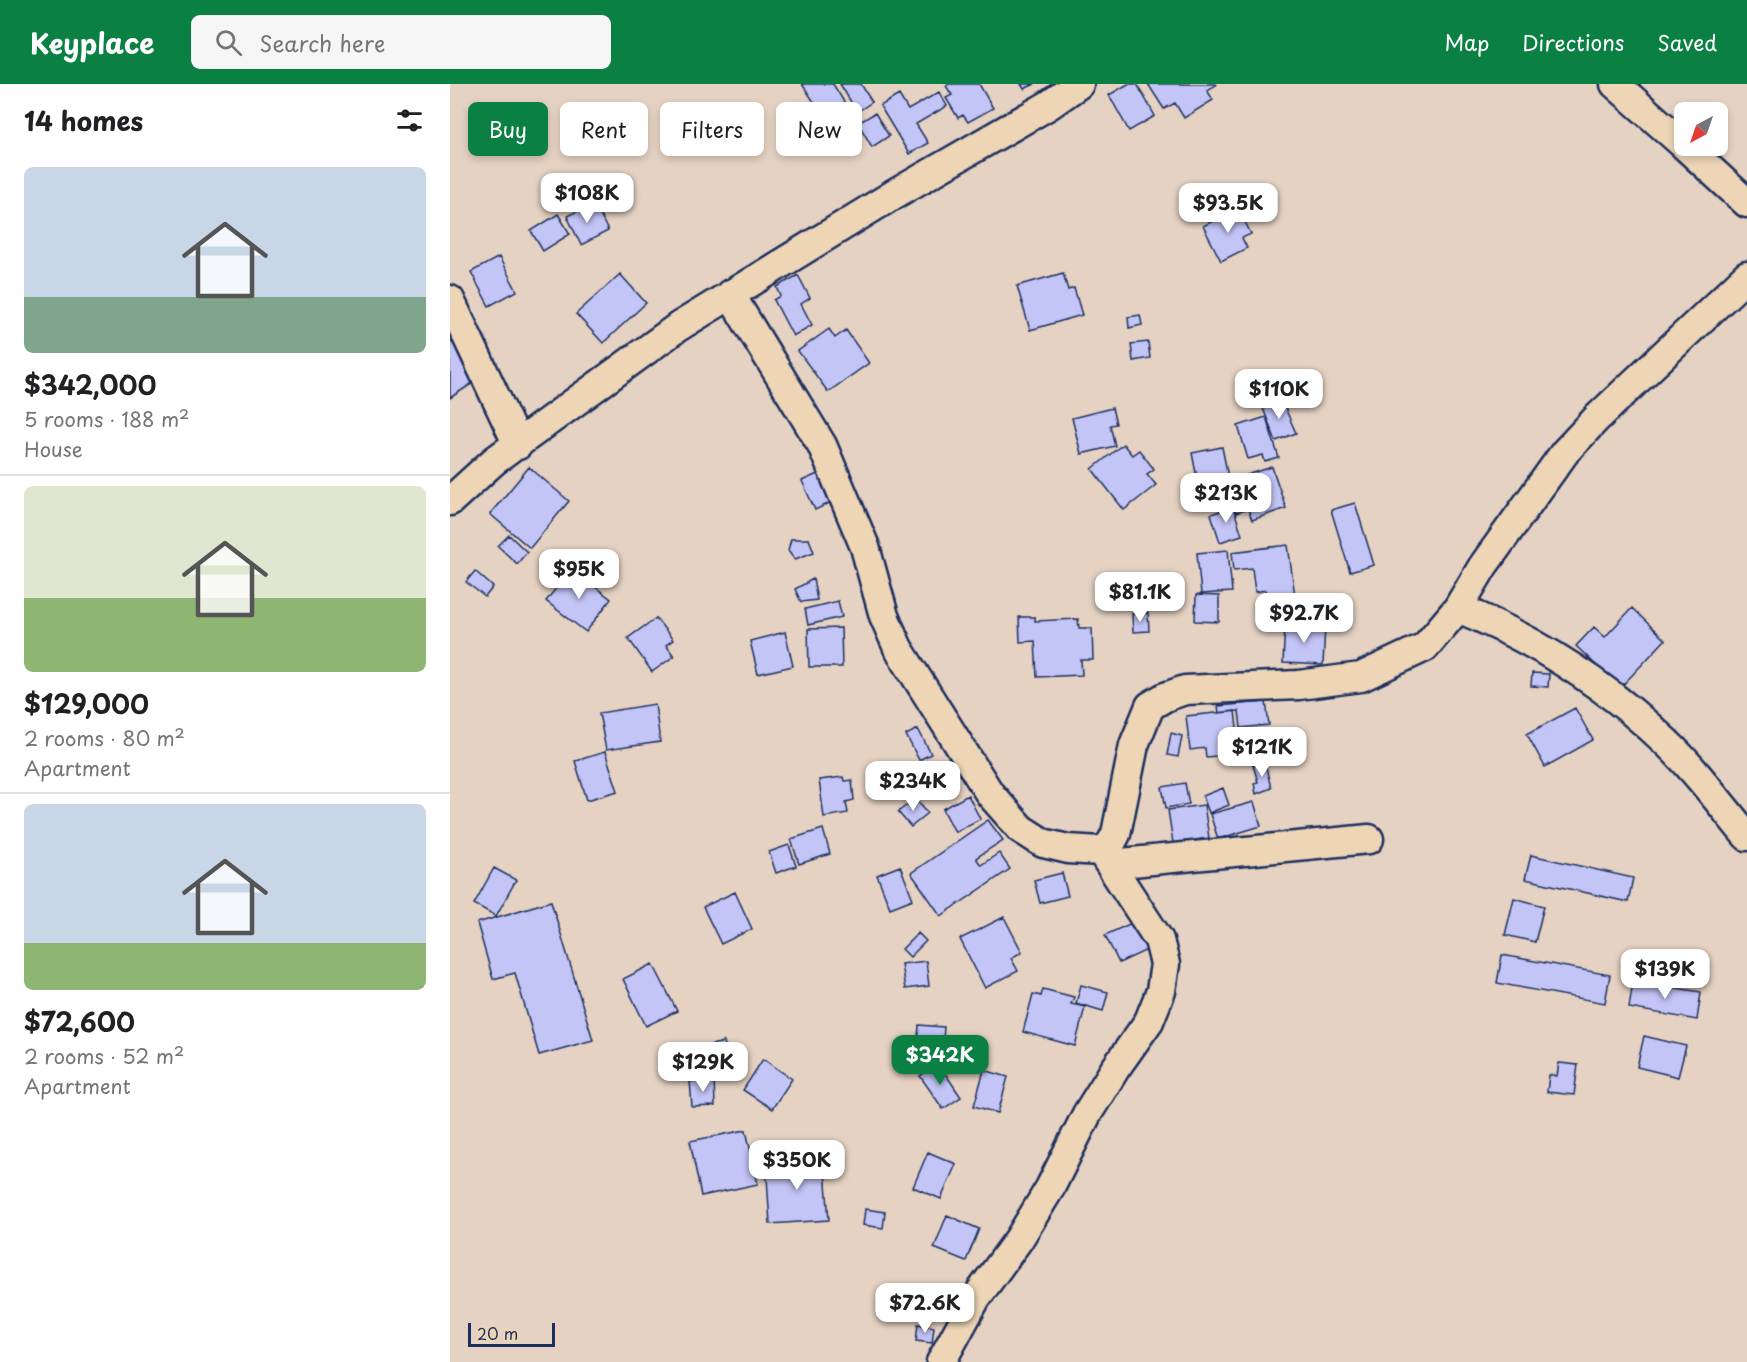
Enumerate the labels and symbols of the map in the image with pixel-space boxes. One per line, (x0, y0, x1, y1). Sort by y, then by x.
north arrow (1674, 102, 1728, 156)
pin: $108K (545, 173, 629, 224)
pin: $93.5K (1179, 183, 1277, 234)
pin: $110K (1237, 369, 1321, 420)
pin: $213K (1184, 473, 1268, 524)
pin: $95K (543, 549, 615, 600)
pin: $81.1K (1091, 572, 1189, 623)
pin: $92.7K (1255, 593, 1353, 644)
pin: $121K (1220, 727, 1304, 778)
pin: $234K (871, 761, 955, 812)
pin: $139K (1623, 949, 1707, 1000)
pin: $342K (898, 1035, 982, 1086)
pin: $129K (661, 1042, 745, 1093)
pin: $350K (755, 1140, 839, 1191)
pin: $72.6K (876, 1283, 974, 1334)
scale bar (468, 1320, 555, 1348)

